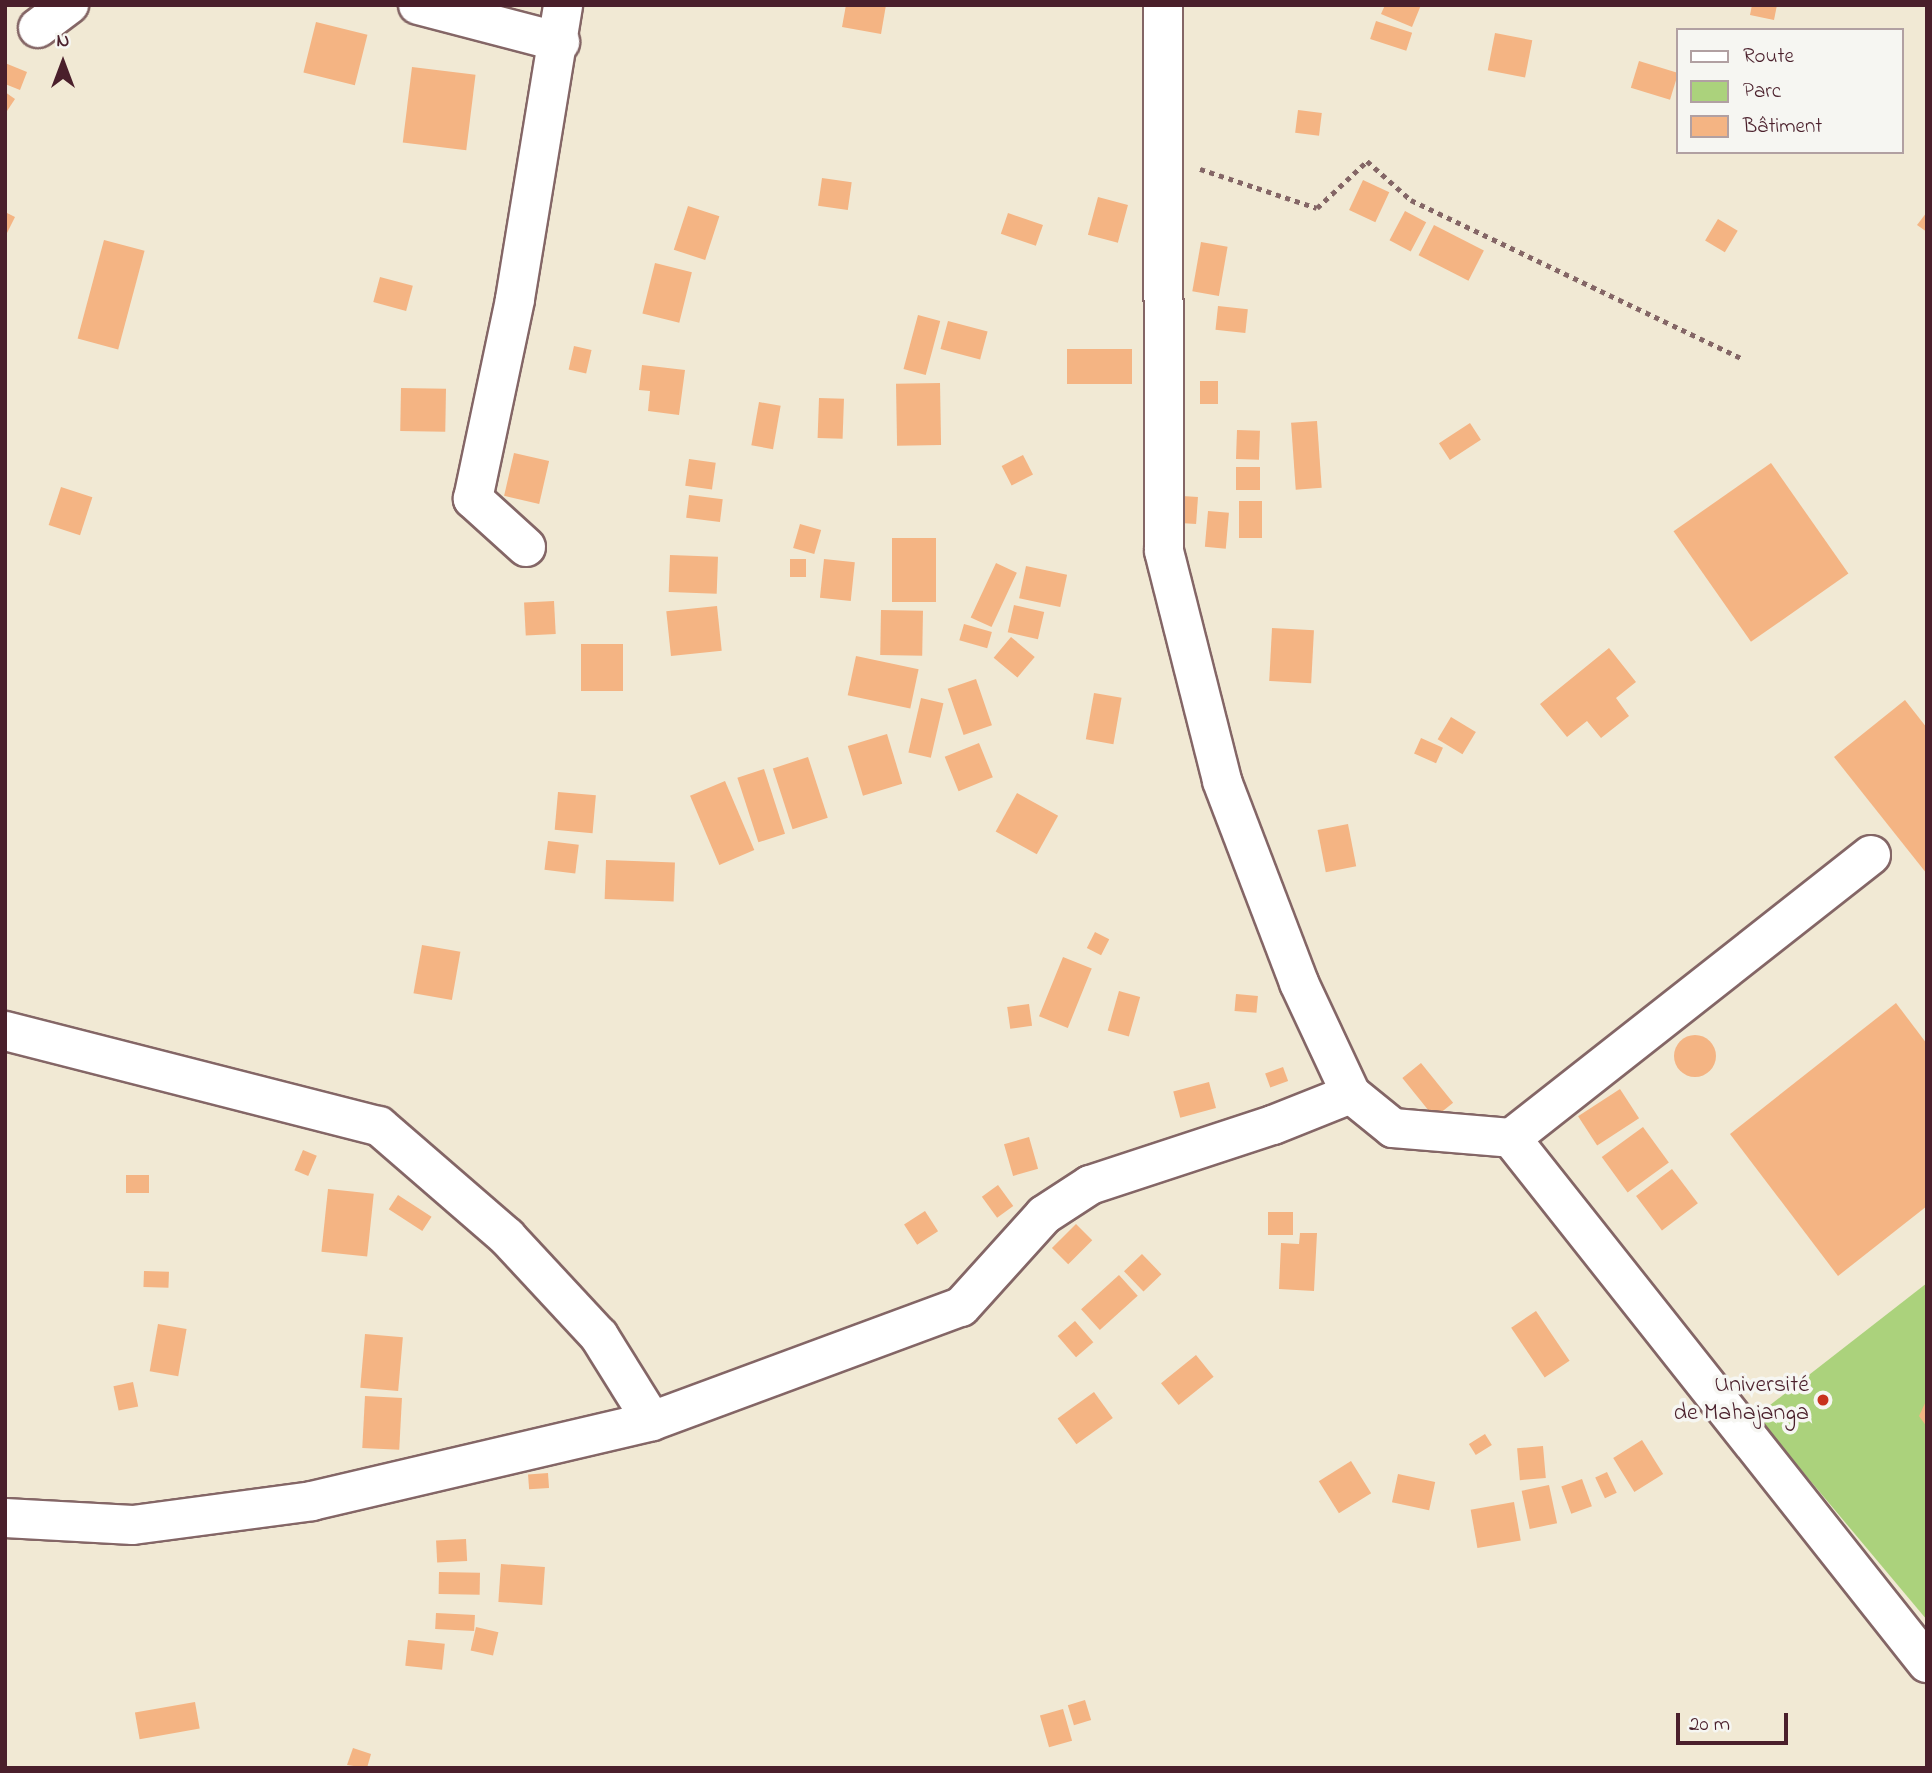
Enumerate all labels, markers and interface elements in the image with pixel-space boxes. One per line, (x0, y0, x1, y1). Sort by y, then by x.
north arrow (28, 28, 98, 98)
text: N (57, 28, 69, 55)
legend (1676, 28, 1904, 154)
text: Route (1743, 42, 1794, 72)
text: Parc (1743, 77, 1781, 107)
text: Bâtiment (1743, 112, 1822, 142)
place label: Université de Mahajanga (1674, 1372, 1809, 1428)
marker: Université de Mahajanga (1815, 1392, 1831, 1408)
scale bar (1680, 1700, 1792, 1744)
text: 20 m (1689, 1710, 1730, 1740)

